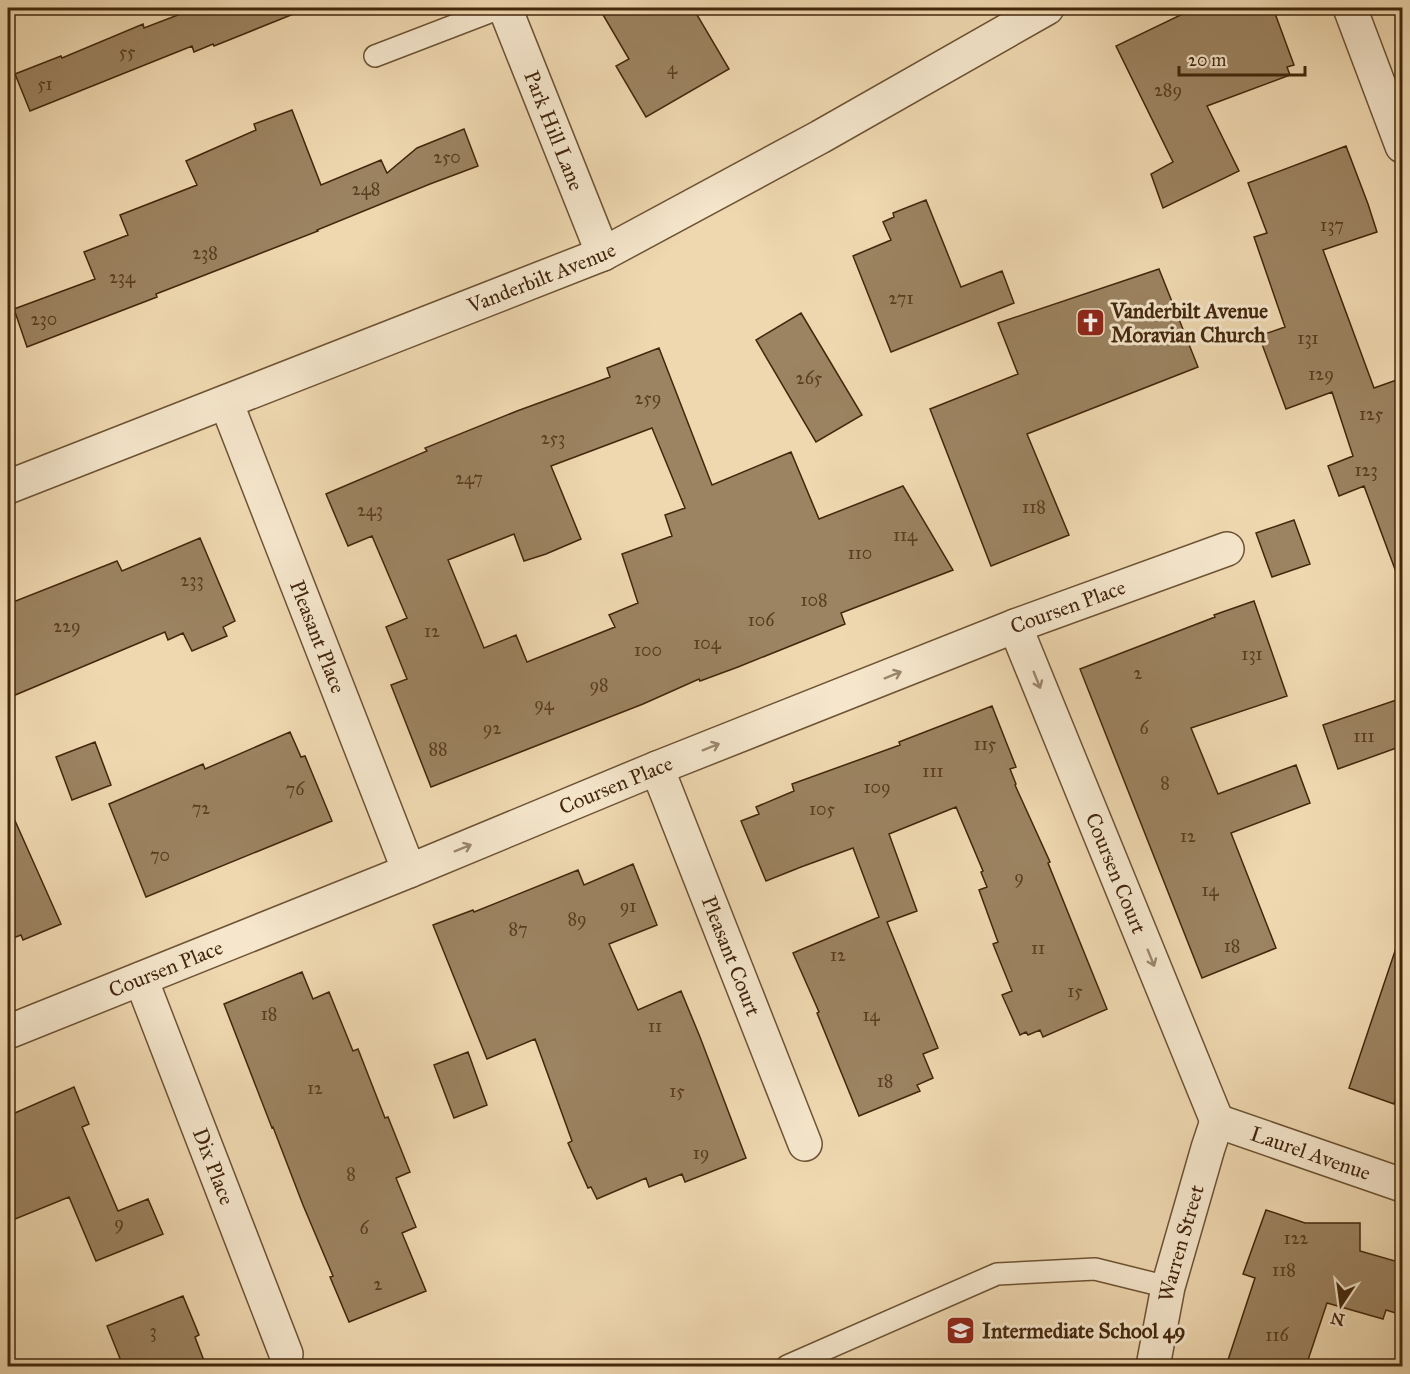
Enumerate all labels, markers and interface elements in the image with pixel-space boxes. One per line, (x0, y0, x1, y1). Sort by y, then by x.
scale bar (1179, 39, 1305, 77)
house number: 55 (119, 41, 136, 63)
text: 20 m (1188, 49, 1226, 71)
house number: 4 (667, 57, 678, 79)
street label: Park Hill Lane (518, 67, 590, 195)
house number: 51 (37, 73, 53, 95)
house number: 289 (1154, 79, 1182, 101)
house number: 250 (433, 146, 461, 168)
house number: 248 (352, 178, 380, 200)
house number: 137 (1320, 214, 1344, 236)
street label: Vanderbilt Avenue (463, 237, 620, 319)
house number: 238 (192, 242, 218, 264)
house number: 234 (109, 266, 136, 288)
house number: 271 (888, 287, 914, 309)
place label: Vanderbilt Avenue Moravian Church (1110, 298, 1268, 348)
church icon: Vanderbilt Avenue Moravian Church (1074, 307, 1106, 339)
house number: 230 (31, 308, 57, 330)
house number: 131 (1297, 327, 1319, 349)
house number: 129 (1308, 363, 1334, 385)
house number: 265 (796, 367, 823, 389)
house number: 259 (635, 387, 661, 409)
house number: 125 (1359, 403, 1384, 425)
house number: 253 (541, 427, 565, 449)
house number: 123 (1354, 459, 1378, 481)
house number: 247 (455, 467, 483, 489)
house number: 118 (1022, 496, 1046, 518)
house number: 243 (357, 499, 383, 521)
house number: 114 (893, 524, 918, 546)
house number: 110 (848, 542, 872, 564)
house number: 233 (180, 569, 204, 591)
street label: Coursen Place (1007, 574, 1129, 640)
street label: Pleasant Place (284, 576, 351, 697)
house number: 108 (800, 589, 828, 611)
house number: 106 (748, 609, 775, 631)
house number: 229 (53, 615, 81, 637)
house number: 12 (424, 620, 440, 642)
house number: 104 (693, 632, 722, 654)
house number: 100 (634, 639, 662, 661)
house number: 131 (1241, 643, 1263, 665)
house number: 2 (1134, 662, 1143, 684)
one-way arrow (883, 669, 901, 680)
one-way arrow (1032, 671, 1043, 689)
house number: 98 (589, 674, 609, 696)
house number: 94 (534, 693, 555, 715)
house number: 92 (483, 717, 501, 739)
house number: 6 (1139, 717, 1149, 739)
house number: 111 (1353, 725, 1375, 747)
house number: 115 (974, 733, 997, 755)
house number: 88 (428, 738, 448, 760)
one-way arrow (702, 741, 720, 752)
street label: Coursen Place (555, 750, 677, 820)
house number: 111 (922, 760, 944, 782)
house number: 8 (1160, 772, 1170, 794)
house number: 109 (863, 776, 891, 798)
house number: 76 (286, 778, 305, 800)
house number: 72 (192, 797, 210, 819)
house number: 105 (809, 798, 836, 820)
street label: Coursen Court (1080, 809, 1152, 938)
house number: 12 (1180, 825, 1196, 847)
one-way arrow (454, 842, 472, 853)
house number: 70 (150, 844, 170, 866)
house number: 9 (1014, 866, 1024, 888)
house number: 14 (1201, 879, 1220, 901)
street label: Pleasant Court (696, 892, 766, 1020)
house number: 91 (620, 895, 636, 917)
house number: 89 (567, 908, 587, 930)
house number: 87 (508, 918, 528, 940)
street label: Coursen Place (105, 934, 227, 1003)
house number: 18 (1224, 935, 1240, 957)
house number: 11 (1031, 937, 1045, 959)
house number: 12 (830, 944, 846, 966)
one-way arrow (1146, 948, 1157, 967)
house number: 15 (1067, 980, 1083, 1002)
house number: 18 (261, 1003, 277, 1025)
house number: 14 (862, 1004, 881, 1026)
house number: 11 (648, 1015, 662, 1037)
house number: 18 (877, 1070, 893, 1092)
house number: 12 (307, 1077, 323, 1099)
house number: 15 (669, 1080, 685, 1102)
street label: Laurel Avenue (1247, 1121, 1374, 1186)
street label: Dix Place (187, 1124, 240, 1209)
house number: 19 (693, 1142, 709, 1164)
house number: 8 (346, 1163, 356, 1185)
street label: Warren Street (1153, 1181, 1210, 1304)
house number: 9 (114, 1212, 124, 1234)
house number: 6 (359, 1217, 369, 1239)
house number: 122 (1284, 1227, 1309, 1249)
house number: 118 (1272, 1259, 1296, 1281)
house number: 2 (374, 1273, 383, 1295)
north arrow (1311, 1275, 1371, 1335)
text: N (1329, 1308, 1346, 1330)
school or university icon: Intermediate School 49 (945, 1315, 977, 1347)
place label: Intermediate School 49 (982, 1318, 1186, 1344)
house number: 3 (149, 1320, 157, 1342)
house number: 116 (1265, 1324, 1289, 1346)

